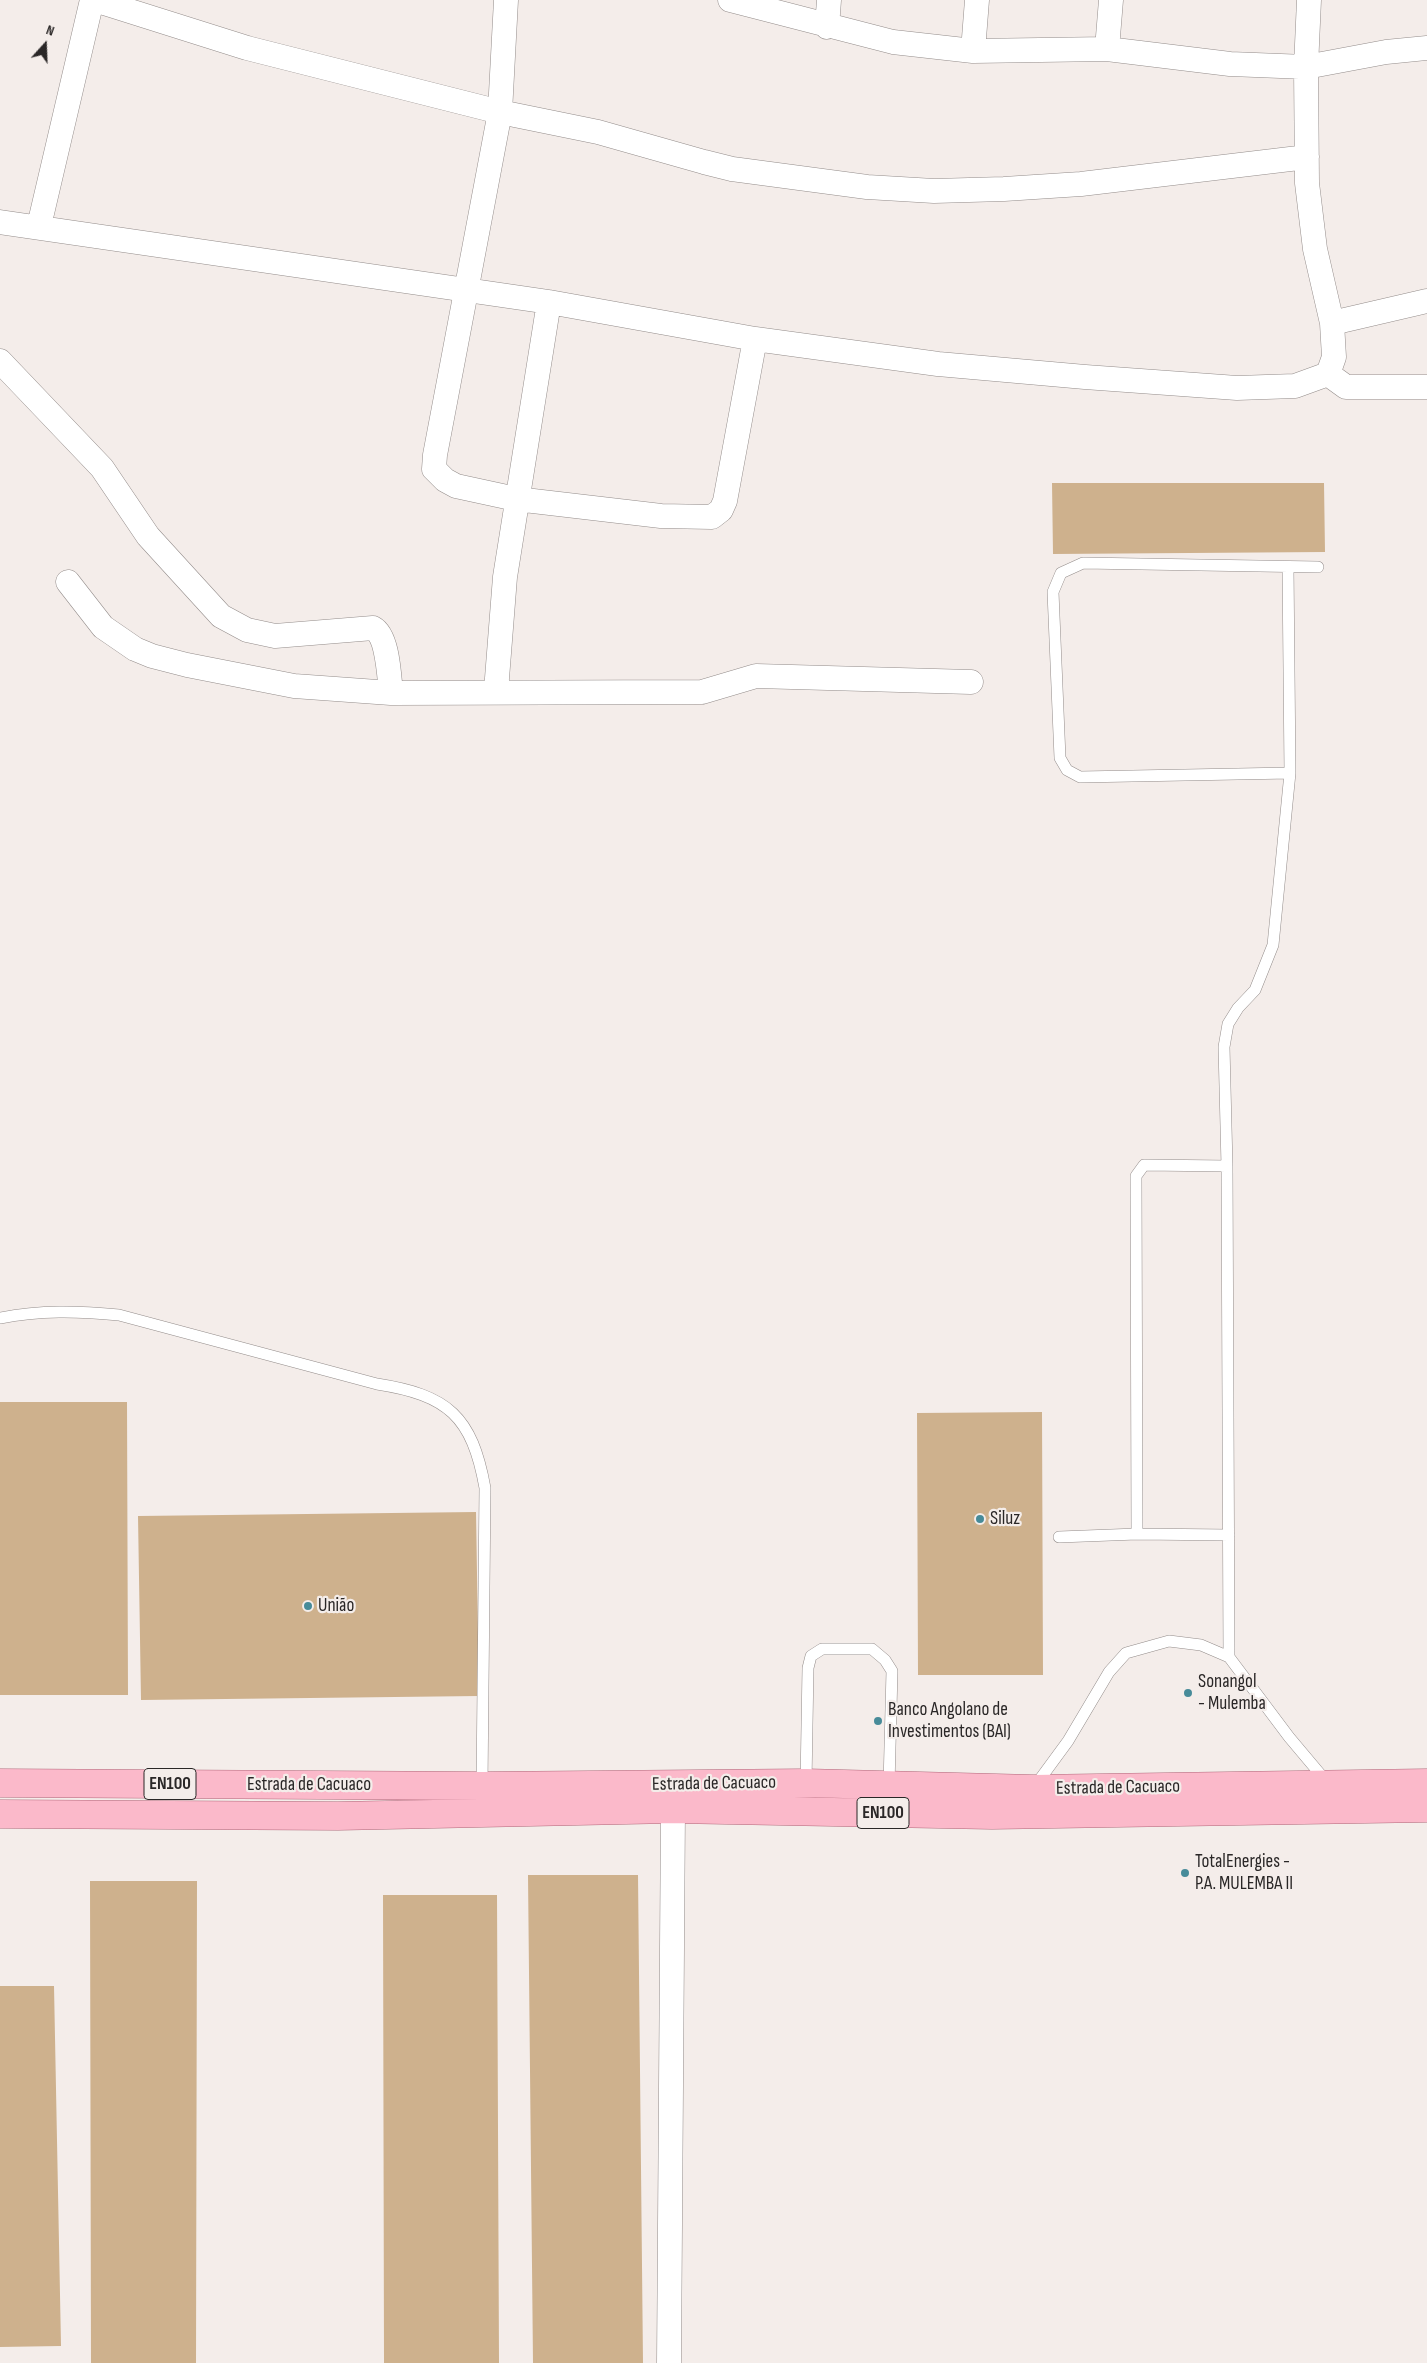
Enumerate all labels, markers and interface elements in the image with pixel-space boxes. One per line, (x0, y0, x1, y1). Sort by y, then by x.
north arrow (20, 20, 70, 70)
text: N (44, 21, 57, 40)
place label: Siluz (990, 1508, 1020, 1530)
marker: Siluz (974, 1513, 986, 1525)
place label: União (318, 1595, 354, 1617)
marker: União (302, 1600, 314, 1612)
place label: Sonangol - Mulemba (1198, 1671, 1266, 1715)
marker: Sonangol - Mulemba (1182, 1687, 1194, 1699)
place label: Banco Angolano de Investimentos (BAI) (888, 1699, 1011, 1743)
marker: Banco Angolano de Investimentos (BAI) (872, 1715, 884, 1727)
road number: EN100 (144, 1768, 196, 1800)
street label: Estrada de Cacuaco (652, 1772, 776, 1796)
street label: Estrada de Cacuaco (247, 1774, 371, 1796)
street label: Estrada de Cacuaco (1056, 1776, 1180, 1800)
road number: EN100 (857, 1798, 909, 1829)
place label: TotalEnergies - P.A. MULEMBA II (1195, 1851, 1293, 1895)
marker: TotalEnergies - P.A. MULEMBA II (1179, 1867, 1191, 1879)

